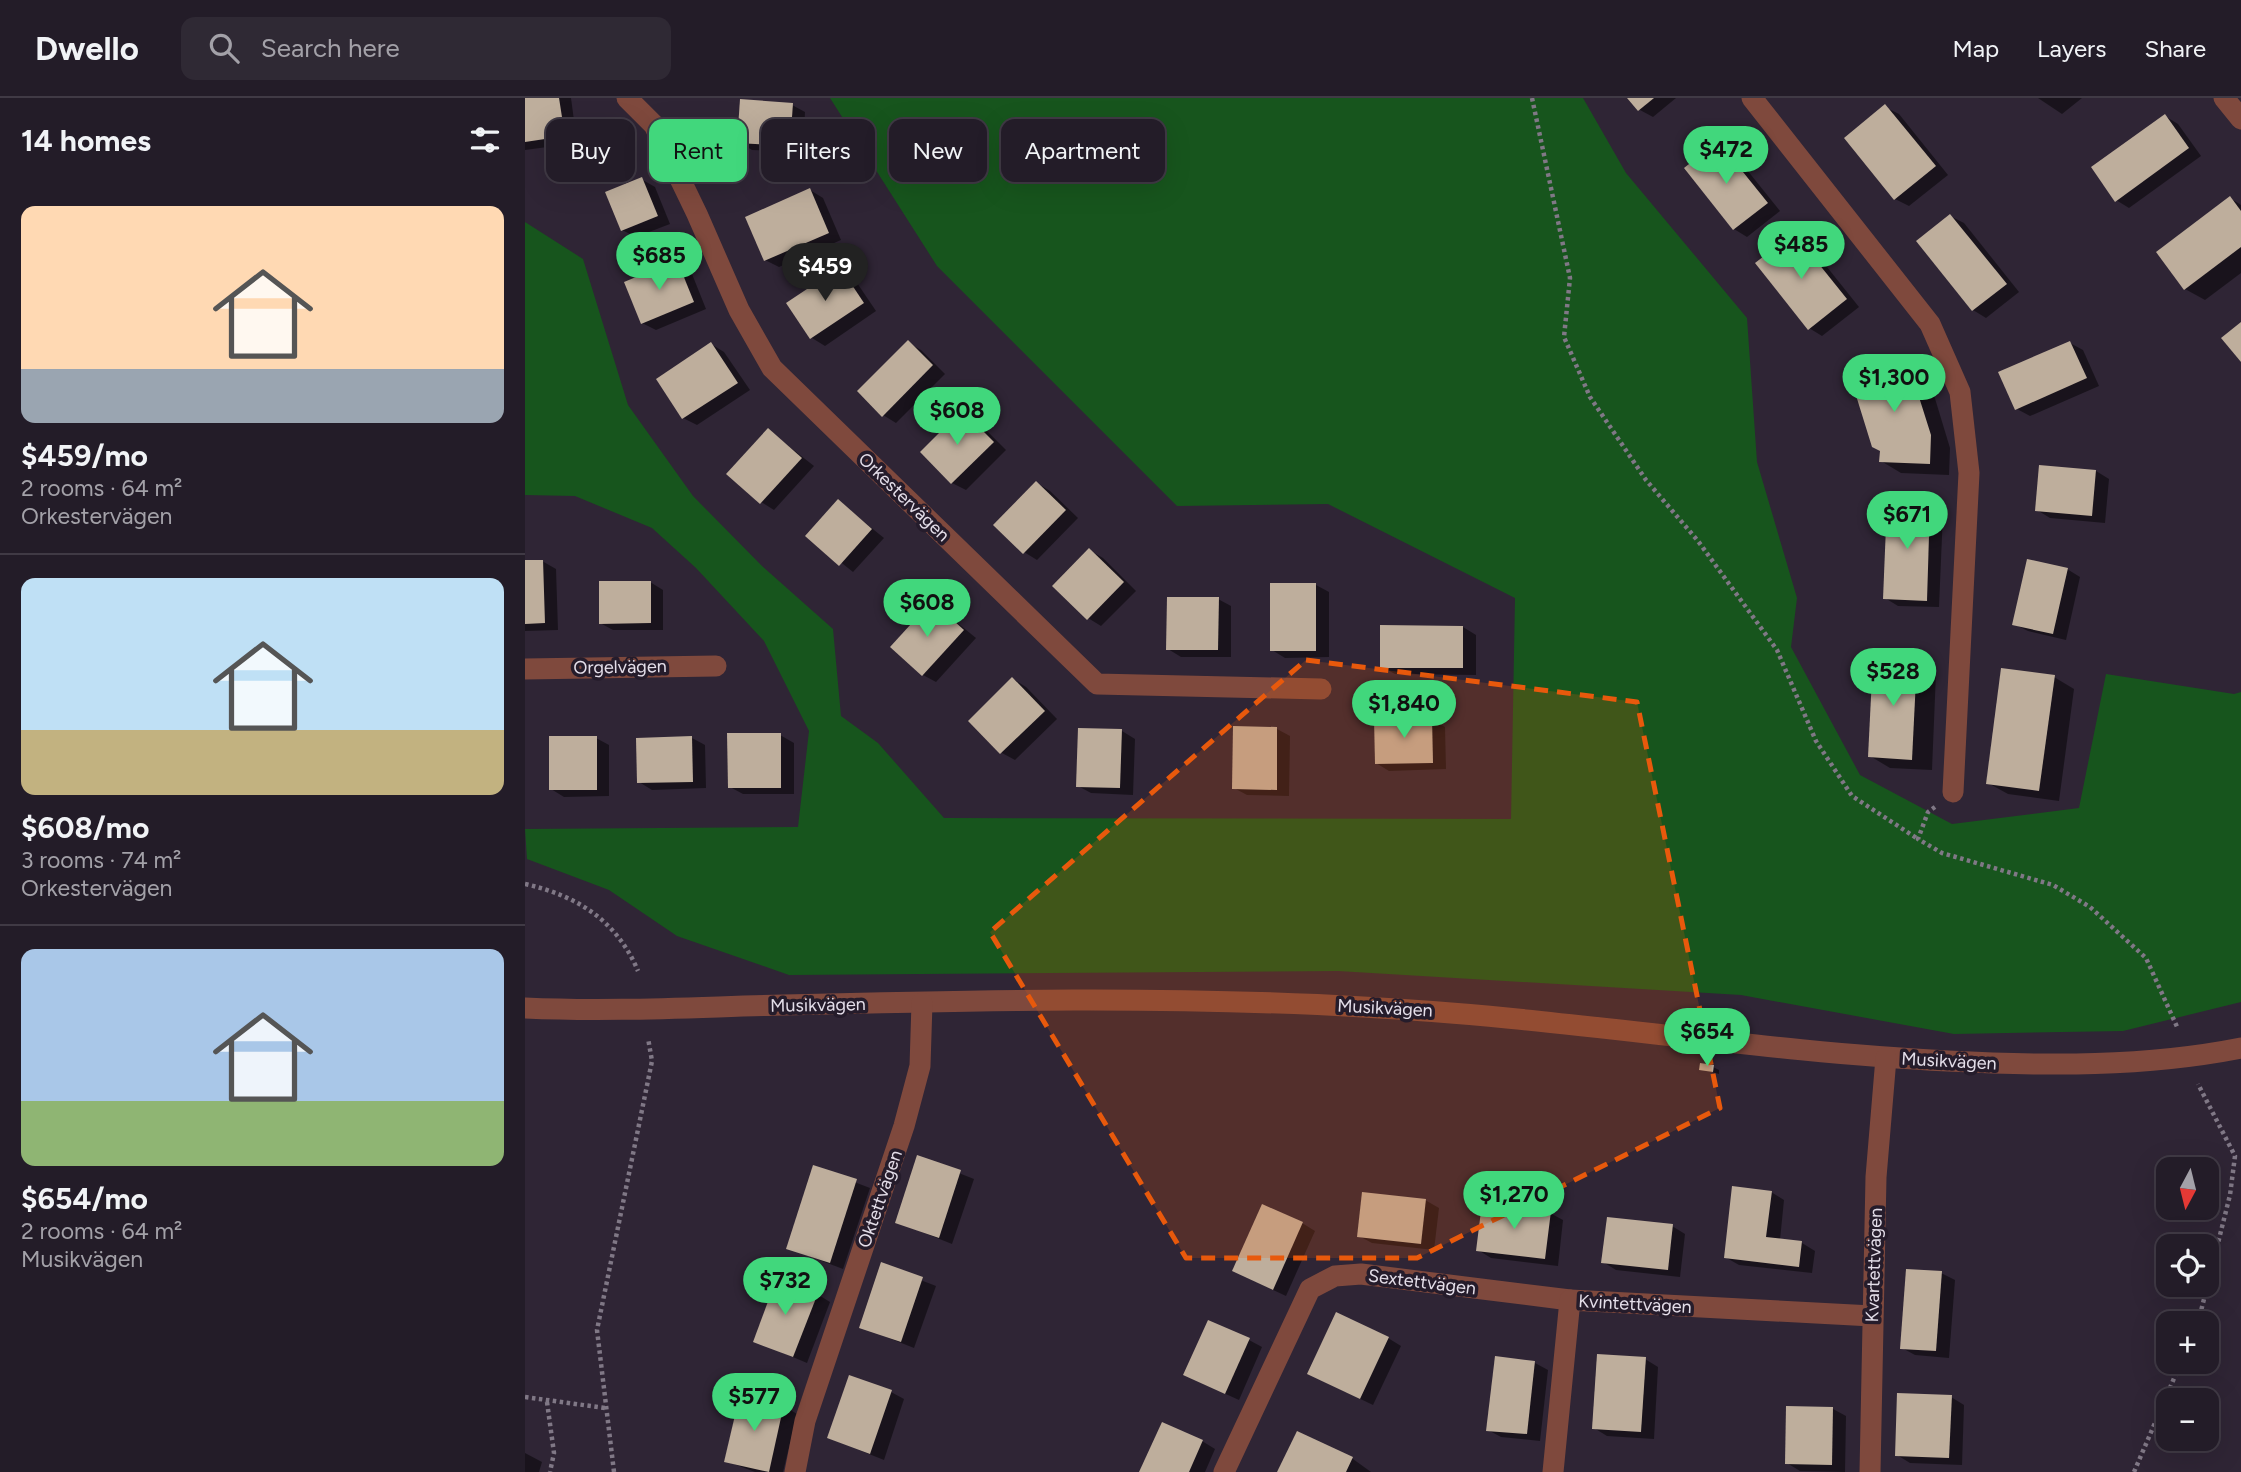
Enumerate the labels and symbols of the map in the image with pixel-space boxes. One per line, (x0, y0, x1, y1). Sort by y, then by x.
pin: $472 (1685, 126, 1767, 186)
pin: $485 (1760, 222, 1842, 281)
pin: $685 (618, 232, 700, 292)
pin: $459 (784, 244, 866, 303)
pin: $1,300 (1837, 354, 1951, 414)
pin: $608 (916, 388, 998, 447)
street label: Orkestervägen (854, 448, 954, 546)
pin: $671 (1866, 491, 1948, 551)
pin: $608 (886, 580, 968, 639)
pin: $528 (1852, 648, 1934, 708)
street label: Orgelvägen (573, 655, 667, 679)
pin: $1,840 (1347, 680, 1461, 740)
street label: Musikvägen (770, 993, 866, 1017)
street label: Musikvägen (1337, 995, 1433, 1021)
pin: $654 (1666, 1009, 1748, 1068)
street label: Musikvägen (1901, 1048, 1997, 1074)
street label: Oktettvägen (853, 1147, 907, 1251)
north arrow (2156, 1157, 2219, 1220)
pin: $1,270 (1457, 1172, 1571, 1231)
street label: Kvartettvägen (1861, 1207, 1887, 1323)
pin: $732 (744, 1258, 826, 1317)
street label: Sextettvägen (1367, 1264, 1477, 1300)
street label: Kvintettvägen (1578, 1290, 1692, 1318)
pin: $577 (713, 1374, 795, 1433)

